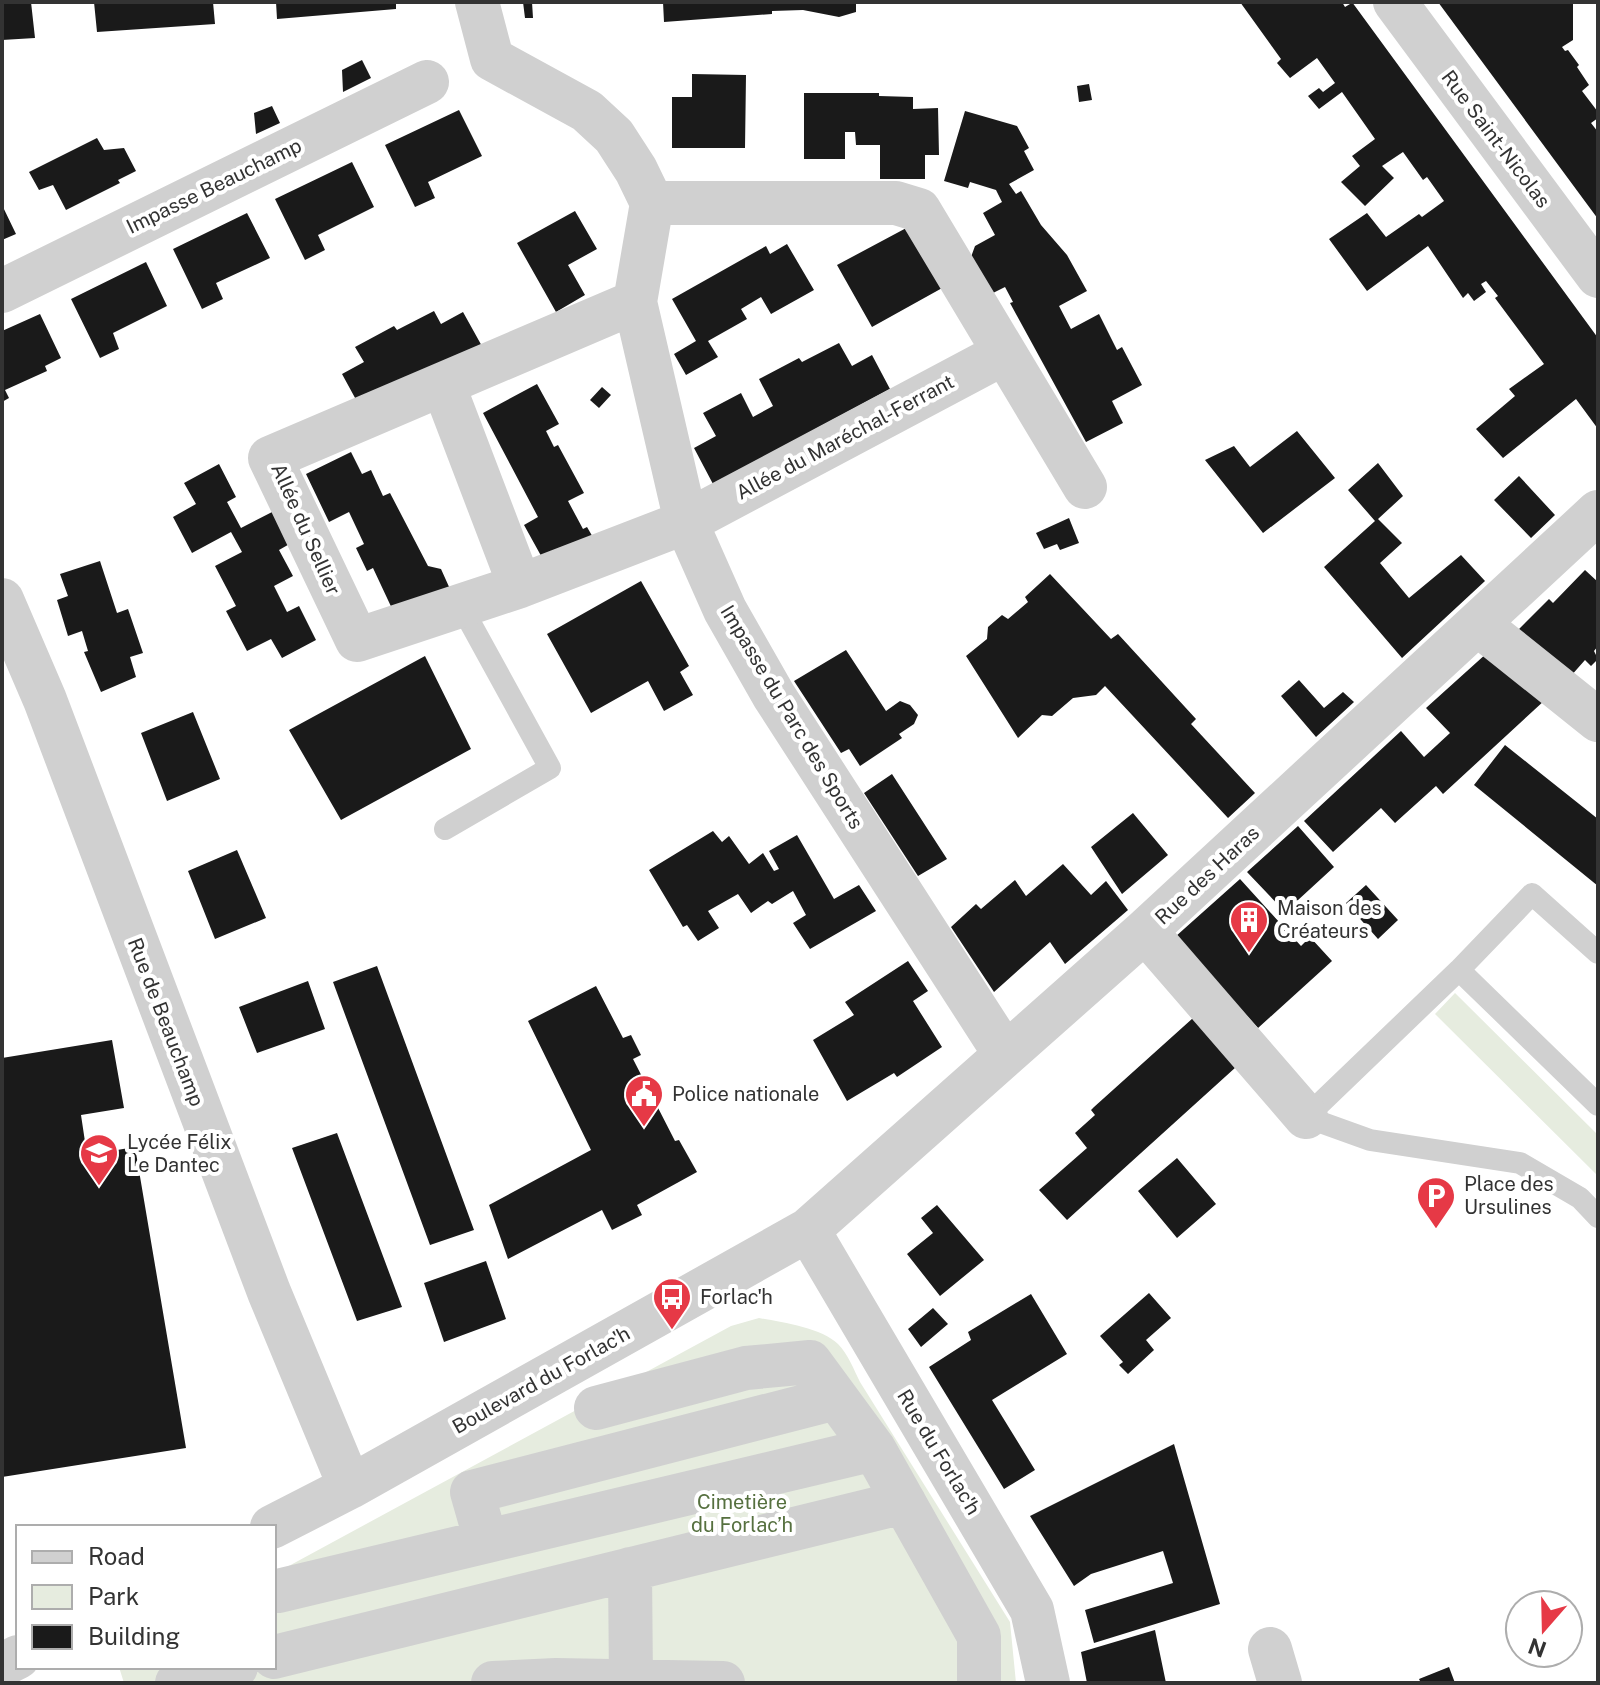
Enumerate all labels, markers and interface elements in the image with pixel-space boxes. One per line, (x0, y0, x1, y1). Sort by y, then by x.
street label: Rue Saint-Nicolas (1437, 66, 1555, 212)
street label: Impasse Beauchamp (123, 133, 305, 239)
street label: Allée du Maréchal-Ferrant (732, 369, 958, 505)
street label: Allée du Sellier (266, 459, 346, 599)
street label: Impasse du Parc des Sports (716, 601, 868, 833)
street label: Rue des Haras (1150, 821, 1264, 929)
place label: Maison des Créateurs (1277, 896, 1382, 943)
building icon: Maison des Créateurs (1228, 899, 1270, 954)
street label: Rue de Beauchamp (123, 934, 209, 1110)
public building icon: Police nationale (623, 1073, 665, 1128)
place label: Police nationale (672, 1082, 819, 1106)
place label: Lycée Félix Le Dantec (127, 1130, 232, 1177)
school or university icon: Lycée Félix Le Dantec (78, 1132, 120, 1187)
place label: Place des Ursulines (1464, 1172, 1554, 1219)
parking icon: Place des Ursulines (1415, 1175, 1457, 1230)
bus stop icon: Forlac'h (651, 1276, 693, 1331)
place label: Forlac'h (700, 1285, 773, 1309)
street label: Boulevard du Forlac'h (448, 1321, 634, 1439)
street label: Rue du Forlac'h (892, 1385, 986, 1519)
park label: Cimetière du Forlac’h (691, 1490, 793, 1537)
legend (16, 1525, 276, 1669)
text: Road (88, 1542, 145, 1570)
text: Park (88, 1582, 139, 1610)
north arrow (1504, 1589, 1584, 1669)
text: Building (88, 1622, 180, 1650)
text: N (1525, 1633, 1550, 1663)

